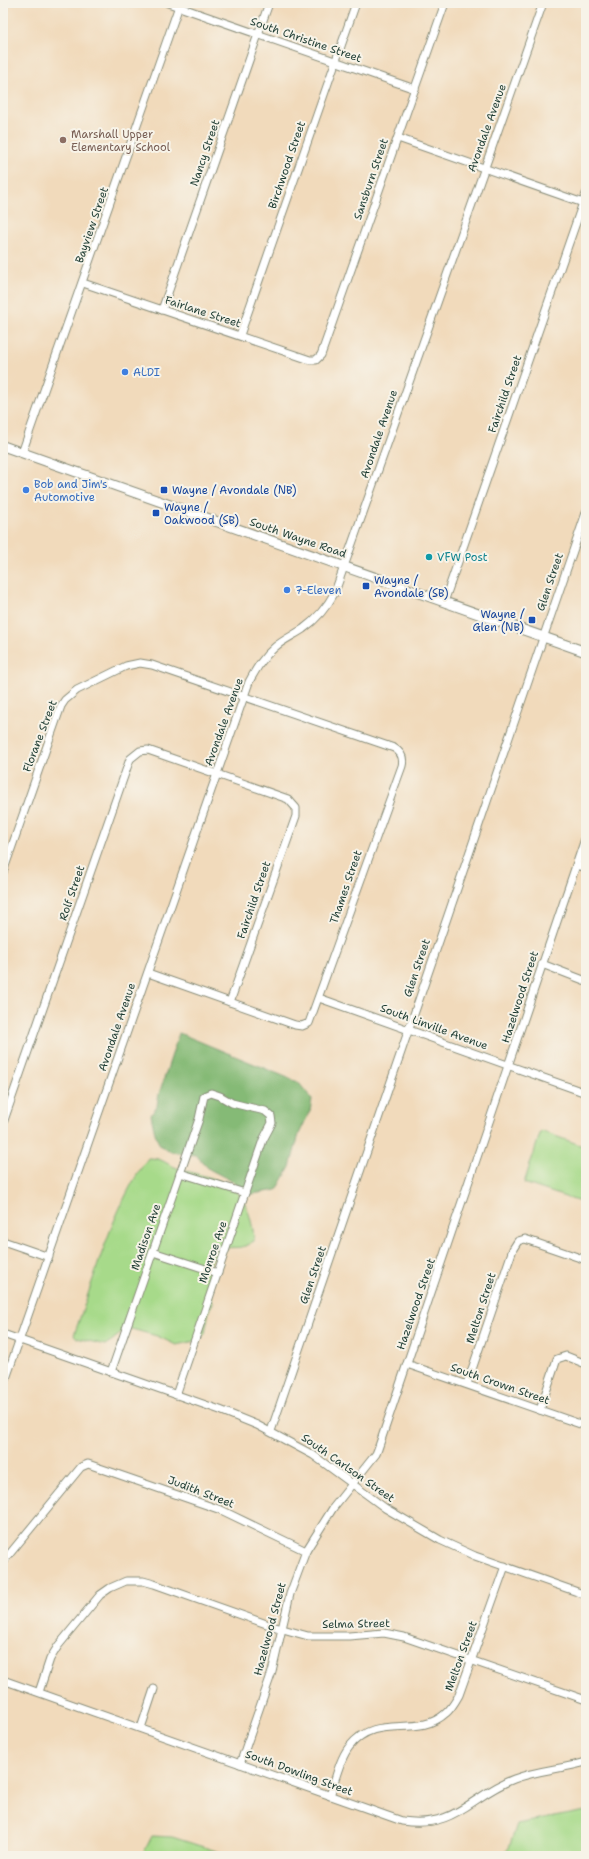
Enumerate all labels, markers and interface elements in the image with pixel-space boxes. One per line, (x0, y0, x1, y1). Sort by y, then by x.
street label: South Christine Street (248, 14, 364, 66)
street label: Avondale Avenue (464, 82, 510, 174)
street label: Nancy Street (187, 118, 223, 188)
street label: Birchwood Street (265, 119, 309, 211)
place label: Marshall Upper Elementary School (71, 127, 171, 155)
marker: Marshall Upper Elementary School (58, 135, 68, 145)
street label: Sansburn Street (350, 136, 392, 222)
street label: Bayview Street (72, 185, 112, 265)
street label: Fairlane Street (163, 293, 243, 331)
street label: Fairchild Street (485, 353, 525, 435)
place label: ALDI (133, 365, 160, 380)
marker: ALDI (120, 367, 130, 377)
street label: Avondale Avenue (357, 388, 401, 480)
place label: Bob and Jim's Automotive (34, 477, 108, 505)
place label: Wayne / Avondale (NB) (172, 483, 297, 498)
marker: Bob and Jim's Automotive (21, 485, 31, 495)
marker: Wayne / Avondale (NB) (159, 485, 169, 495)
place label: Wayne / Oakwood (SB) (164, 500, 239, 528)
marker: Wayne / Oakwood (SB) (151, 508, 161, 518)
street label: South Wayne Road (248, 514, 348, 562)
place label: VFW Post (437, 550, 488, 565)
street label: Glen Street (533, 551, 567, 613)
marker: VFW Post (424, 552, 434, 562)
place label: Wayne / Avondale (SB) (374, 573, 449, 601)
marker: Wayne / Avondale (SB) (361, 581, 371, 591)
place label: 7-Eleven (295, 583, 342, 598)
marker: 7-Eleven (282, 585, 292, 595)
place label: Wayne / Glen (NB) (473, 607, 525, 635)
marker: Wayne / Glen (NB) (527, 615, 537, 625)
street label: Avondale Avenue (201, 676, 247, 768)
street label: Florane Street (19, 698, 61, 774)
street label: Thames Street (326, 848, 366, 926)
street label: Fairchild Street (234, 859, 274, 941)
street label: Rolf Street (56, 863, 88, 923)
street label: Glen Street (400, 937, 434, 999)
street label: Hazelwood Street (498, 949, 542, 1045)
street label: Avondale Avenue (95, 981, 139, 1073)
street label: South Linville Avenue (378, 1001, 490, 1053)
street label: Madison Ave (128, 1202, 164, 1272)
street label: Monroe Ave (195, 1219, 231, 1285)
street label: Glen Street (296, 1244, 330, 1306)
street label: Hazelwood Street (393, 1256, 439, 1352)
street label: Melton Street (462, 1270, 500, 1345)
street label: South Crown Street (448, 1360, 552, 1408)
street label: South Carlson Street (298, 1430, 398, 1506)
street label: Judith Street (165, 1472, 237, 1512)
street label: Hazelwood Street (250, 1580, 290, 1677)
street label: Selma Street (322, 1616, 390, 1632)
street label: Melton Street (441, 1619, 481, 1693)
street label: South Dowling Street (243, 1747, 355, 1799)

